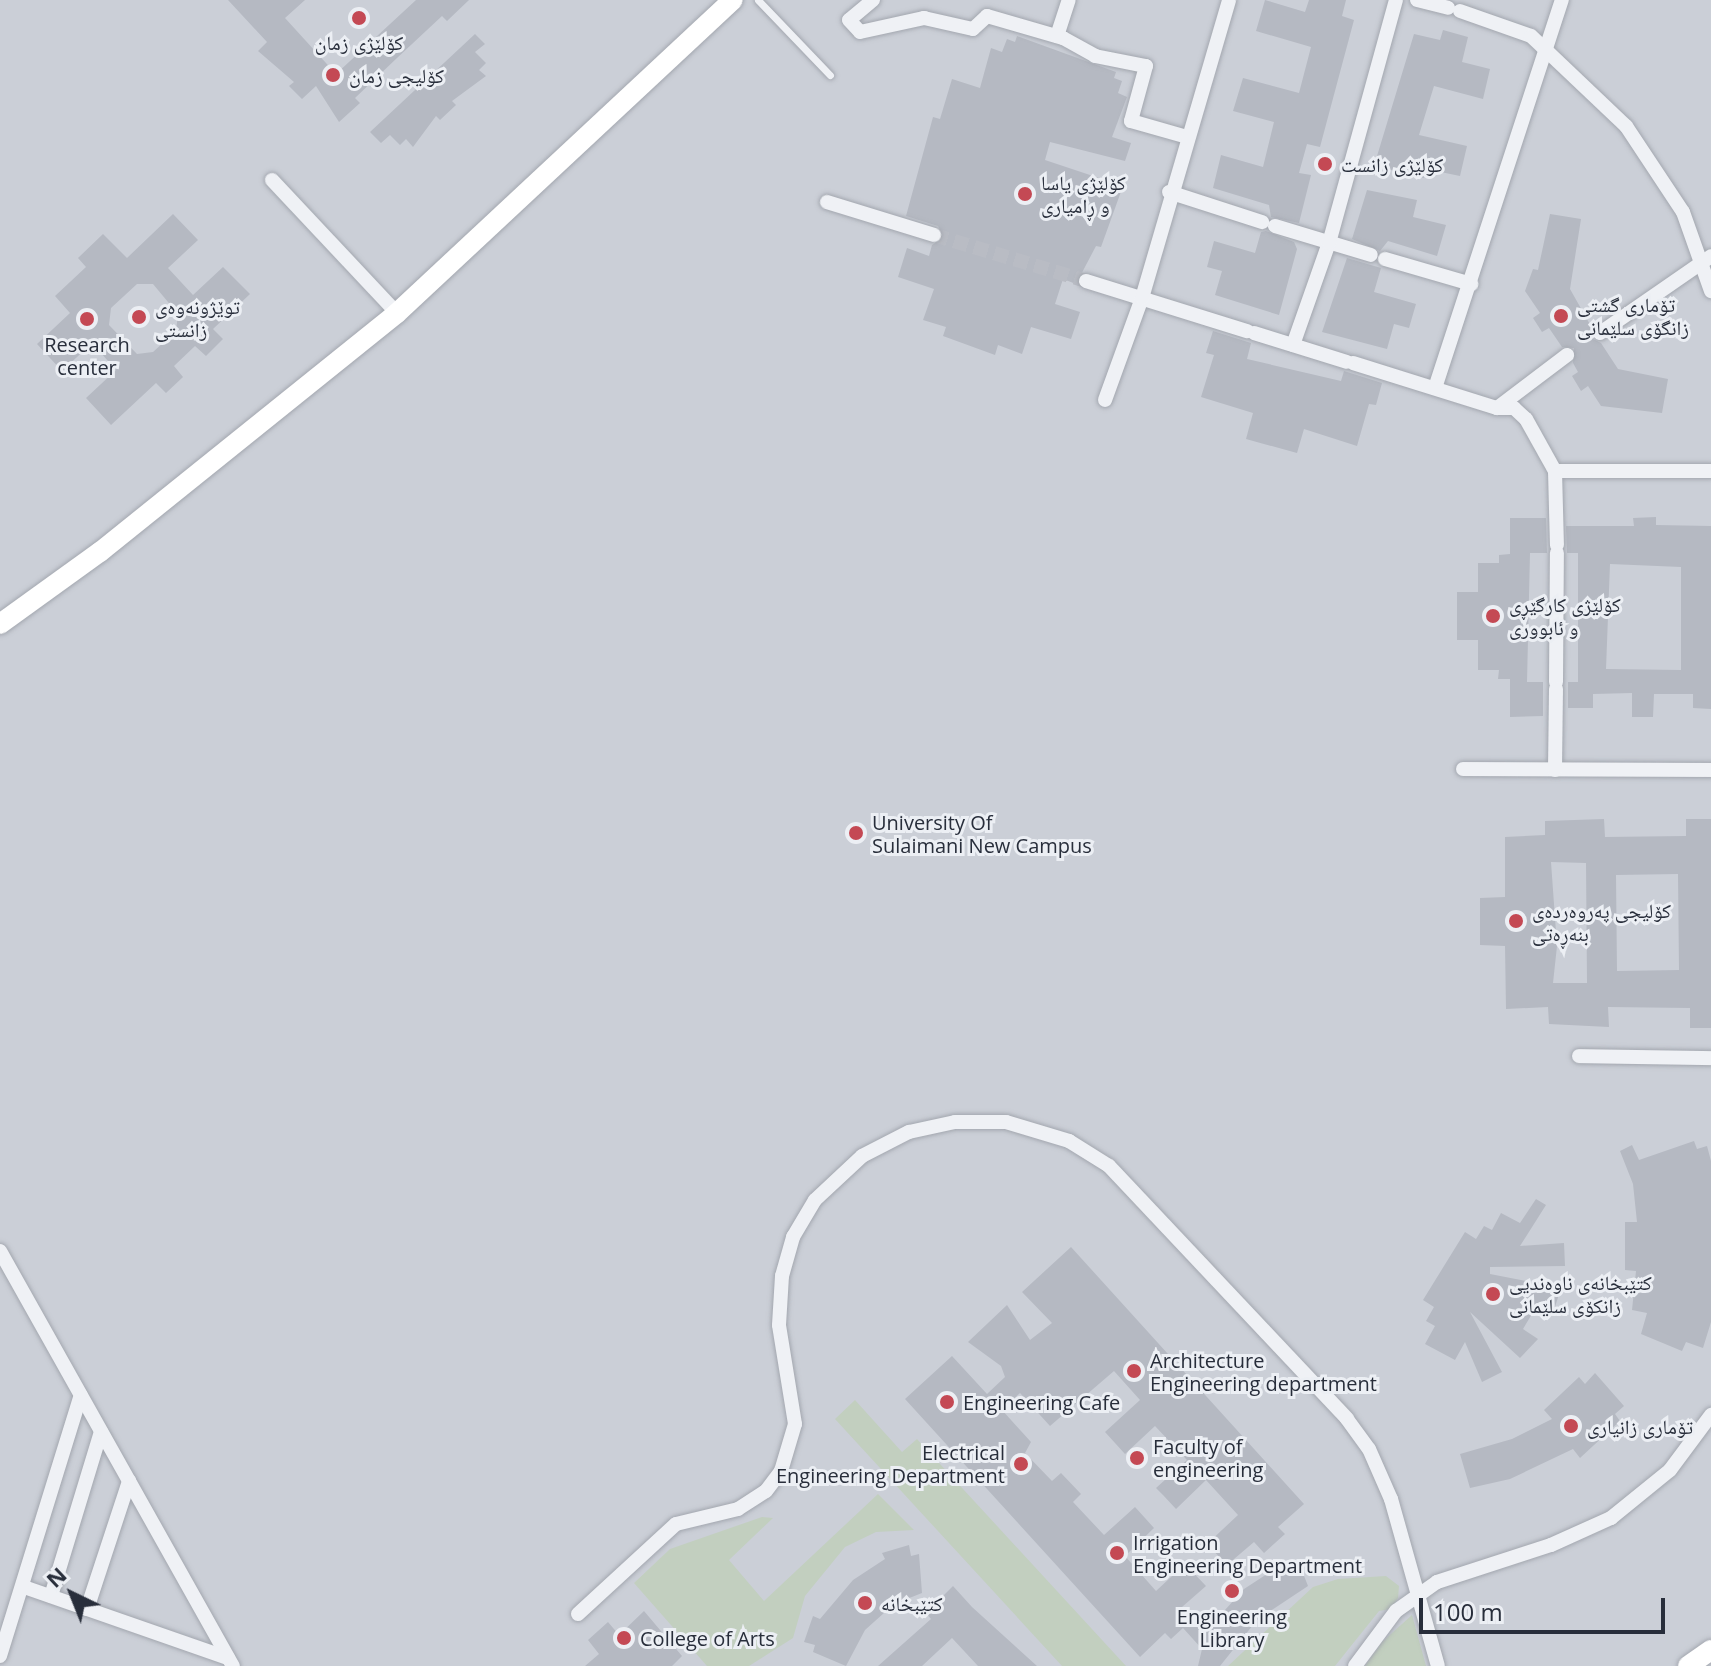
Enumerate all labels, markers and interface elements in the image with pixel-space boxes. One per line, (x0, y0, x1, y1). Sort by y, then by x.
marker: کۆلێژی زمان (350, 9, 368, 27)
place label: کۆلێژی زمان (315, 30, 403, 54)
place label: کۆلیجی زمان (349, 63, 444, 87)
marker: کۆلیجی زمان (324, 66, 342, 84)
place label: کۆلێژی زانست (1341, 152, 1443, 176)
marker: کۆلێژی زانست (1316, 155, 1334, 173)
place label: کۆلێژی یاسا و ڕامیاری (1041, 170, 1126, 217)
marker: کۆلێژی یاسا و ڕامیاری (1016, 185, 1034, 203)
place label: تۆماری گشتی زانگۆی سلێمانی (1577, 292, 1689, 339)
place label: توێژونەوەی زانستی (155, 294, 240, 341)
marker: تۆماری گشتی زانگۆی سلێمانی (1552, 307, 1570, 325)
marker: توێژونەوەی زانستی (130, 308, 148, 326)
marker: Research center (78, 310, 96, 328)
place label: Research center (44, 332, 130, 379)
place label: كۆلێژی كارگێڕی و ئابووری (1509, 592, 1621, 639)
marker: كۆلێژی كارگێڕی و ئابووری (1484, 607, 1502, 625)
place label: University Of Sulaimani New Campus (872, 810, 1092, 857)
marker: University Of Sulaimani New Campus (847, 824, 865, 842)
place label: کۆلیجی پەروەردەی بنەڕەتی (1532, 898, 1671, 945)
marker: کۆلیجی پەروەردەی بنەڕەتی (1507, 912, 1525, 930)
place label: کتێبخانەی ناوەندیی زانکۆی سلێمانی (1509, 1270, 1652, 1317)
marker: کتێبخانەی ناوەندیی زانکۆی سلێمانی (1484, 1285, 1502, 1303)
place label: Architecture Engineering department (1150, 1348, 1377, 1395)
marker: Architecture Engineering department (1125, 1362, 1143, 1380)
place label: Engineering Cafe (963, 1390, 1120, 1414)
marker: Engineering Cafe (938, 1393, 956, 1411)
place label: تۆماری زانیاری (1587, 1414, 1693, 1438)
marker: تۆماری زانیاری (1562, 1417, 1580, 1435)
place label: Faculty of engineering (1153, 1434, 1263, 1481)
place label: Electrical Engineering Department (776, 1440, 1005, 1487)
marker: Faculty of engineering (1128, 1449, 1146, 1467)
marker: Electrical Engineering Department (1012, 1455, 1030, 1473)
place label: Irrigation Engineering Department (1133, 1530, 1362, 1577)
marker: Irrigation Engineering Department (1108, 1544, 1126, 1562)
north arrow (32, 1554, 112, 1634)
text: N (39, 1559, 72, 1594)
marker: Engineering Library (1223, 1582, 1241, 1600)
scale bar (1423, 1582, 1669, 1632)
place label: کتێبخانە (881, 1591, 942, 1615)
marker: کتێبخانە (856, 1594, 874, 1612)
text: 100 m (1433, 1595, 1503, 1628)
place label: Engineering Library (1177, 1604, 1287, 1651)
place label: College of Arts (640, 1626, 775, 1650)
marker: College of Arts (615, 1629, 633, 1647)

